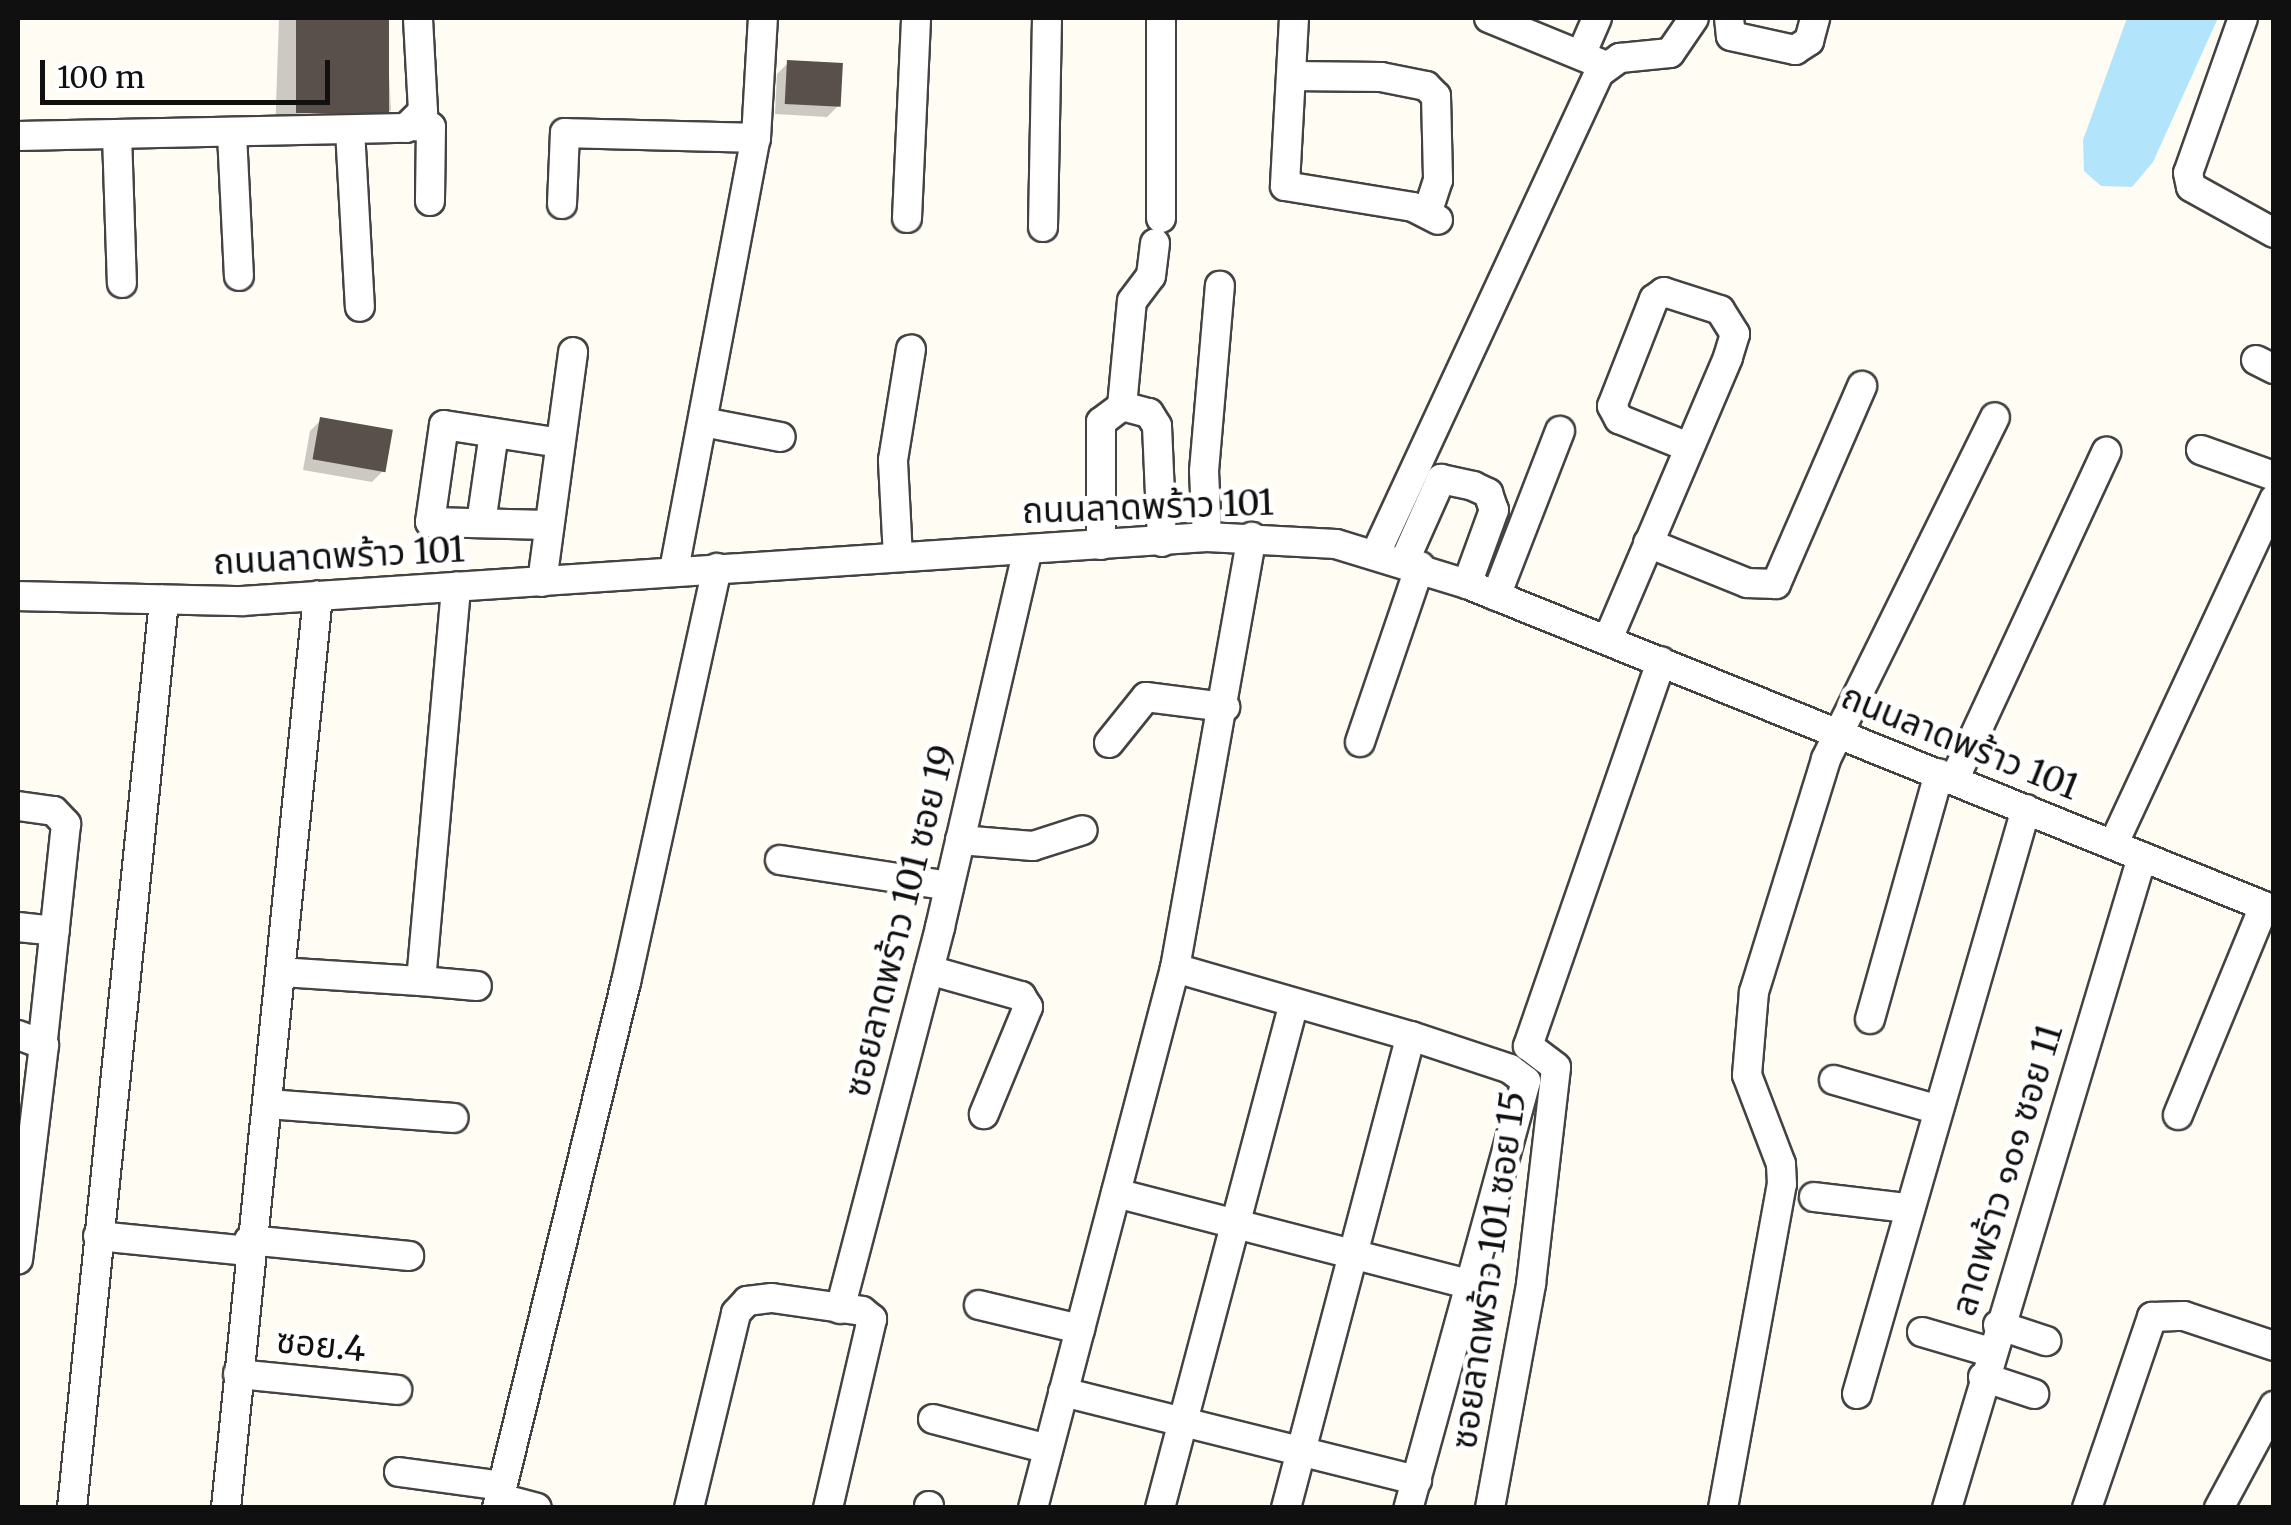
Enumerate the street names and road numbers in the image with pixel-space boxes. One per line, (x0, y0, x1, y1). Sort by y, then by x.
street label: ถนนลาดพร้าว 101 (1021, 482, 1275, 532)
street label: ถนนลาดพร้าว 101 (212, 528, 466, 584)
street label: ถนนลาดพร้าว 101 (1835, 675, 2085, 809)
street label: ซอยลาดพร้าว 101 ซอย 19 (836, 741, 964, 1101)
street label: ลาดพร้าว ๑๐๑ ซอย 11 (1943, 1019, 2071, 1321)
street label: ซอยลาดพร้าว 101 ซอย 15 (1443, 1089, 1535, 1451)
street label: ซอย.4 (274, 1319, 368, 1371)

